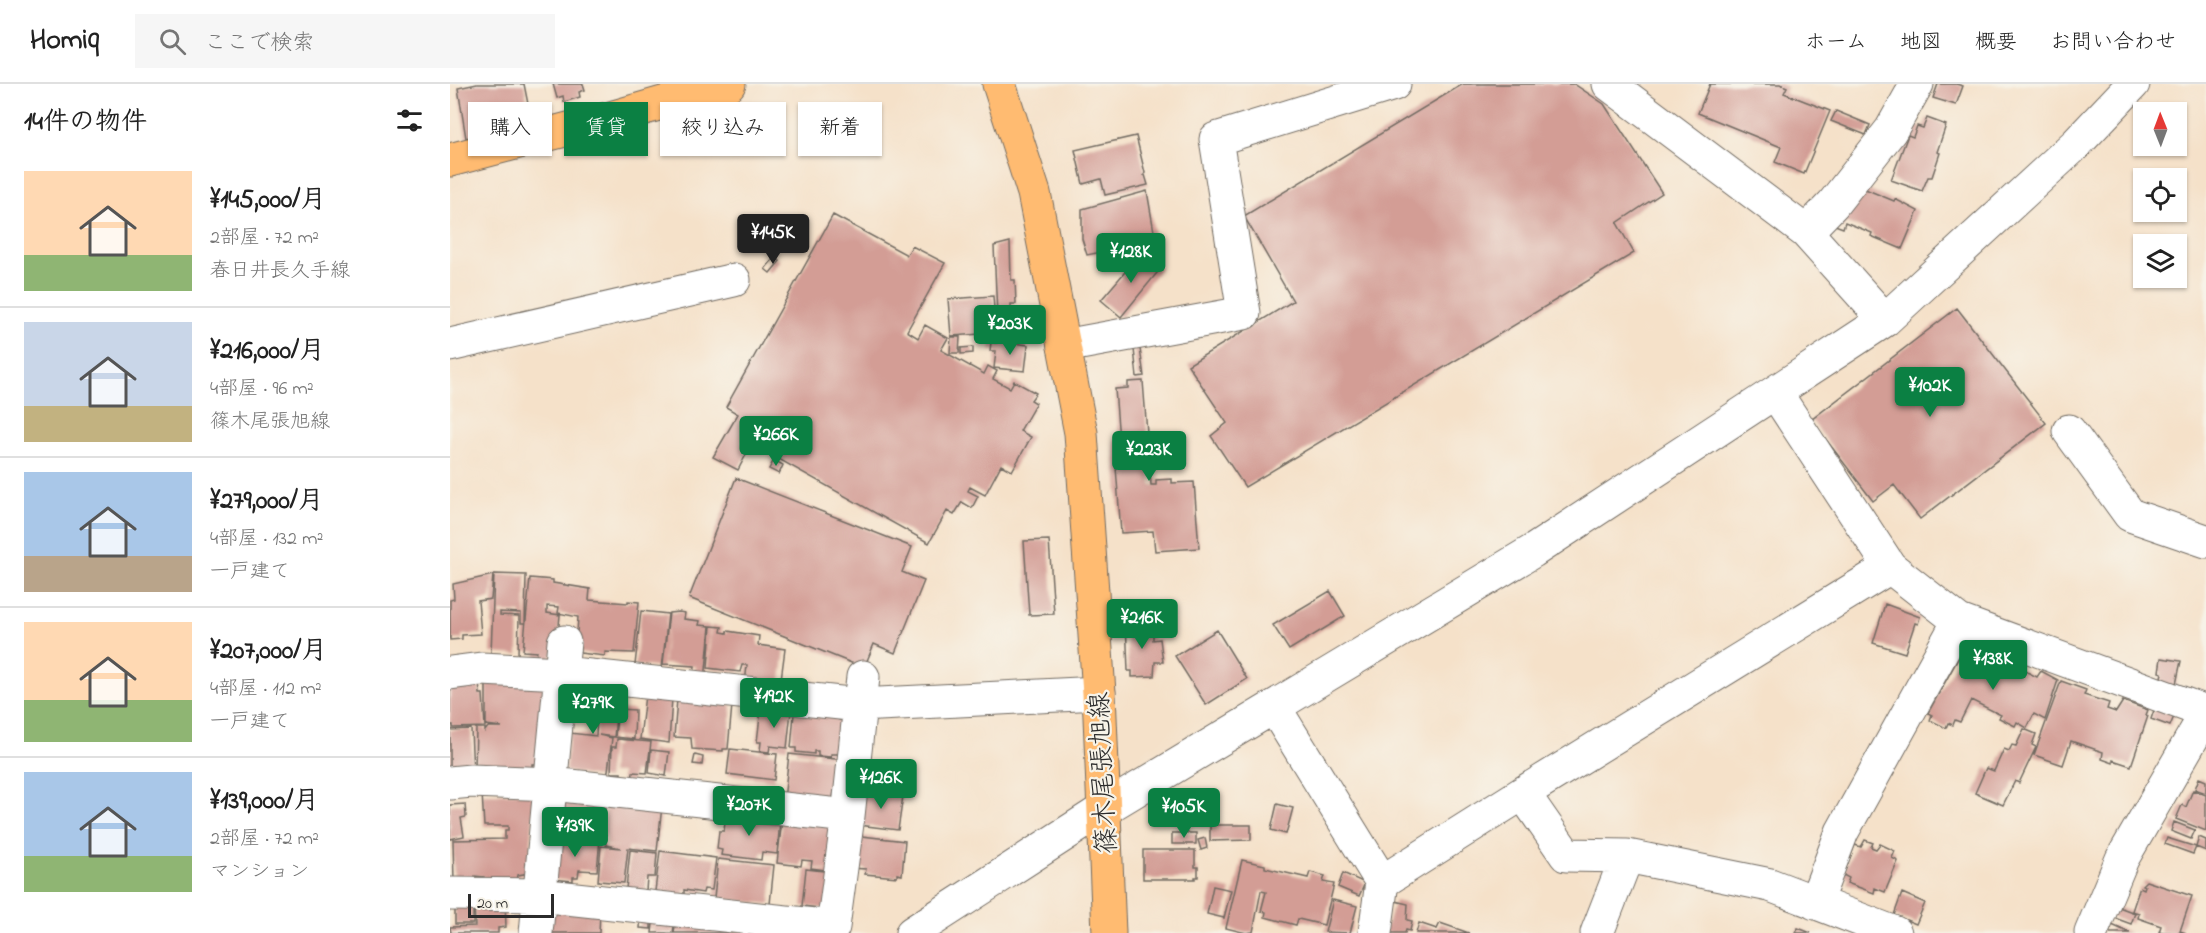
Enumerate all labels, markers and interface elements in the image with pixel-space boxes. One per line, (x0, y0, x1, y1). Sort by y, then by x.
search box (135, 14, 555, 68)
text: Homiq (30, 21, 99, 62)
icon: search (156, 25, 189, 58)
text: ここで検索 (204, 28, 314, 60)
text: ホーム (1805, 28, 1867, 58)
text: 地図 (1900, 28, 1942, 58)
text: 概要 (1975, 28, 2017, 58)
text: お問い合わせ (2050, 28, 2176, 58)
chip: 購入 (468, 102, 552, 156)
chip: 賃貸 (564, 102, 648, 156)
chip: 絞り込み (660, 102, 786, 156)
chip: 新着 (798, 102, 882, 156)
north arrow (2133, 102, 2187, 156)
map controls (2133, 102, 2187, 288)
text: 14件の物件 (24, 104, 147, 142)
icon: filters (393, 104, 426, 137)
button: locate (2133, 168, 2187, 222)
text: ¥145,000/月 (210, 182, 326, 220)
icon: home (72, 195, 144, 267)
pin: ¥145K (731, 214, 815, 265)
text: ¥145K (751, 219, 795, 248)
text: 2部屋 · 72 m² (210, 224, 319, 253)
pin: ¥128K (1089, 233, 1173, 284)
button: layers (2133, 234, 2187, 288)
text: ¥128K (1110, 238, 1152, 267)
text: 春日井長久手線 (210, 257, 350, 286)
pin: ¥203K (968, 305, 1052, 356)
text: ¥203K (988, 310, 1032, 339)
text: ¥216,000/月 (210, 333, 325, 371)
icon: home (72, 346, 144, 418)
pin: ¥102K (1888, 367, 1972, 418)
text: ¥102K (1909, 372, 1951, 401)
text: 4部屋 · 96 m² (210, 375, 314, 404)
text: 篠木尾張旭線 (210, 408, 330, 437)
pin: ¥266K (734, 416, 818, 467)
text: ¥266K (753, 421, 799, 450)
pin: ¥223K (1107, 431, 1191, 482)
text: ¥223K (1126, 436, 1172, 465)
text: ¥279,000/月 (210, 483, 324, 521)
icon: home (72, 496, 144, 568)
text: 4部屋 · 132 m² (210, 525, 324, 554)
text: 一戸建て (210, 558, 290, 587)
pin: ¥216K (1100, 599, 1184, 650)
text: ¥216K (1121, 604, 1163, 633)
text: ¥207,000/月 (210, 633, 327, 671)
pin: ¥138K (1951, 640, 2035, 691)
text: ¥138K (1973, 645, 2013, 674)
icon: home (72, 646, 144, 718)
text: 4部屋 · 112 m² (210, 675, 322, 704)
pin: ¥192K (732, 678, 816, 729)
text: ¥192K (754, 683, 794, 712)
pin: ¥279K (551, 684, 635, 735)
text: ¥279K (572, 689, 614, 718)
street label: 篠木尾張旭線 (1081, 691, 1128, 855)
text: 一戸建て (210, 708, 290, 737)
pin: ¥126K (839, 759, 923, 810)
text: ¥126K (860, 764, 902, 793)
text: ¥139,000/月 (210, 783, 319, 821)
pin: ¥207K (707, 786, 791, 837)
pin: ¥105K (1142, 788, 1226, 839)
text: ¥207K (727, 791, 771, 820)
text: ¥105K (1162, 793, 1206, 822)
icon: home (72, 796, 144, 868)
pin: ¥139K (533, 807, 617, 858)
text: ¥139K (556, 812, 594, 841)
text: 2部屋 · 72 m² (210, 825, 319, 854)
text: マンション (210, 858, 309, 887)
scale bar (468, 891, 554, 918)
text: 20 m (477, 892, 508, 916)

